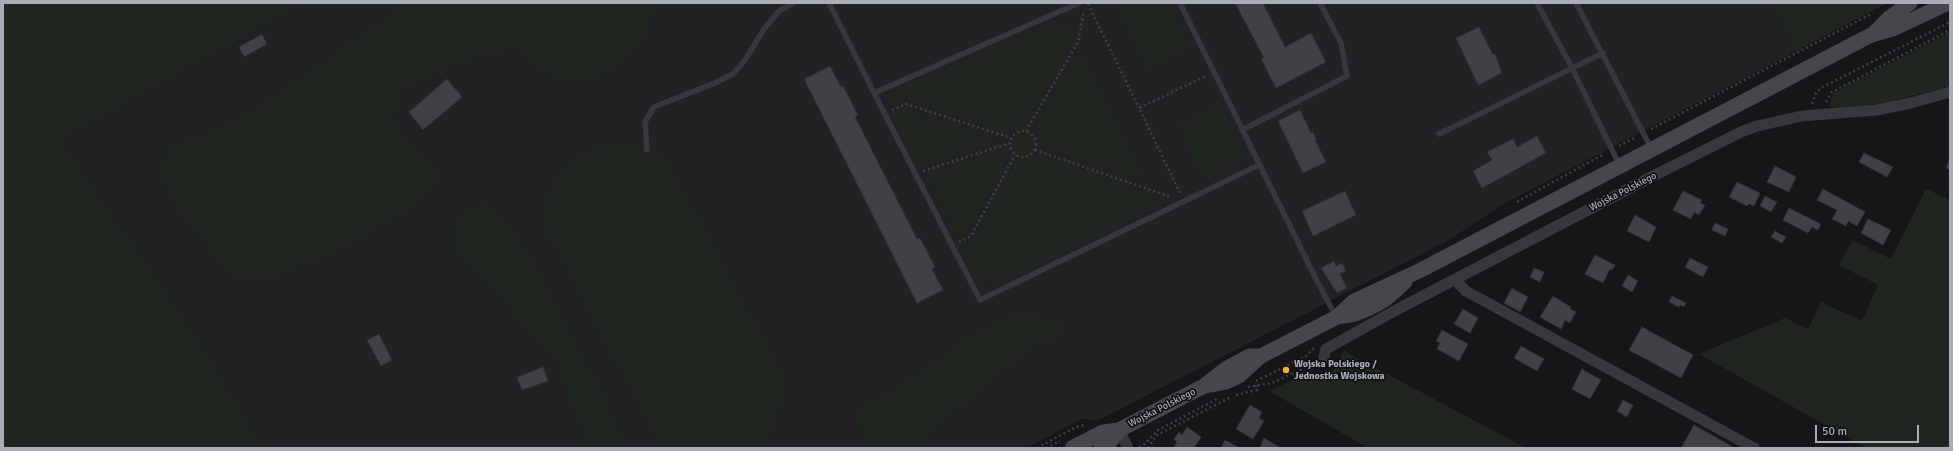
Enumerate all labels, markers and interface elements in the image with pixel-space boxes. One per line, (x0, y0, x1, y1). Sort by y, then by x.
street label: Wojska Polskiego (1587, 170, 1659, 214)
place label: Wojska Polskiego / Jednostka Wojskowa (1294, 358, 1385, 382)
marker: Wojska Polskiego / Jednostka Wojskowa (1281, 365, 1291, 375)
street label: Wojska Polskiego (1126, 386, 1198, 430)
scale bar (1817, 417, 1921, 443)
text: 50 m (1822, 424, 1847, 439)

